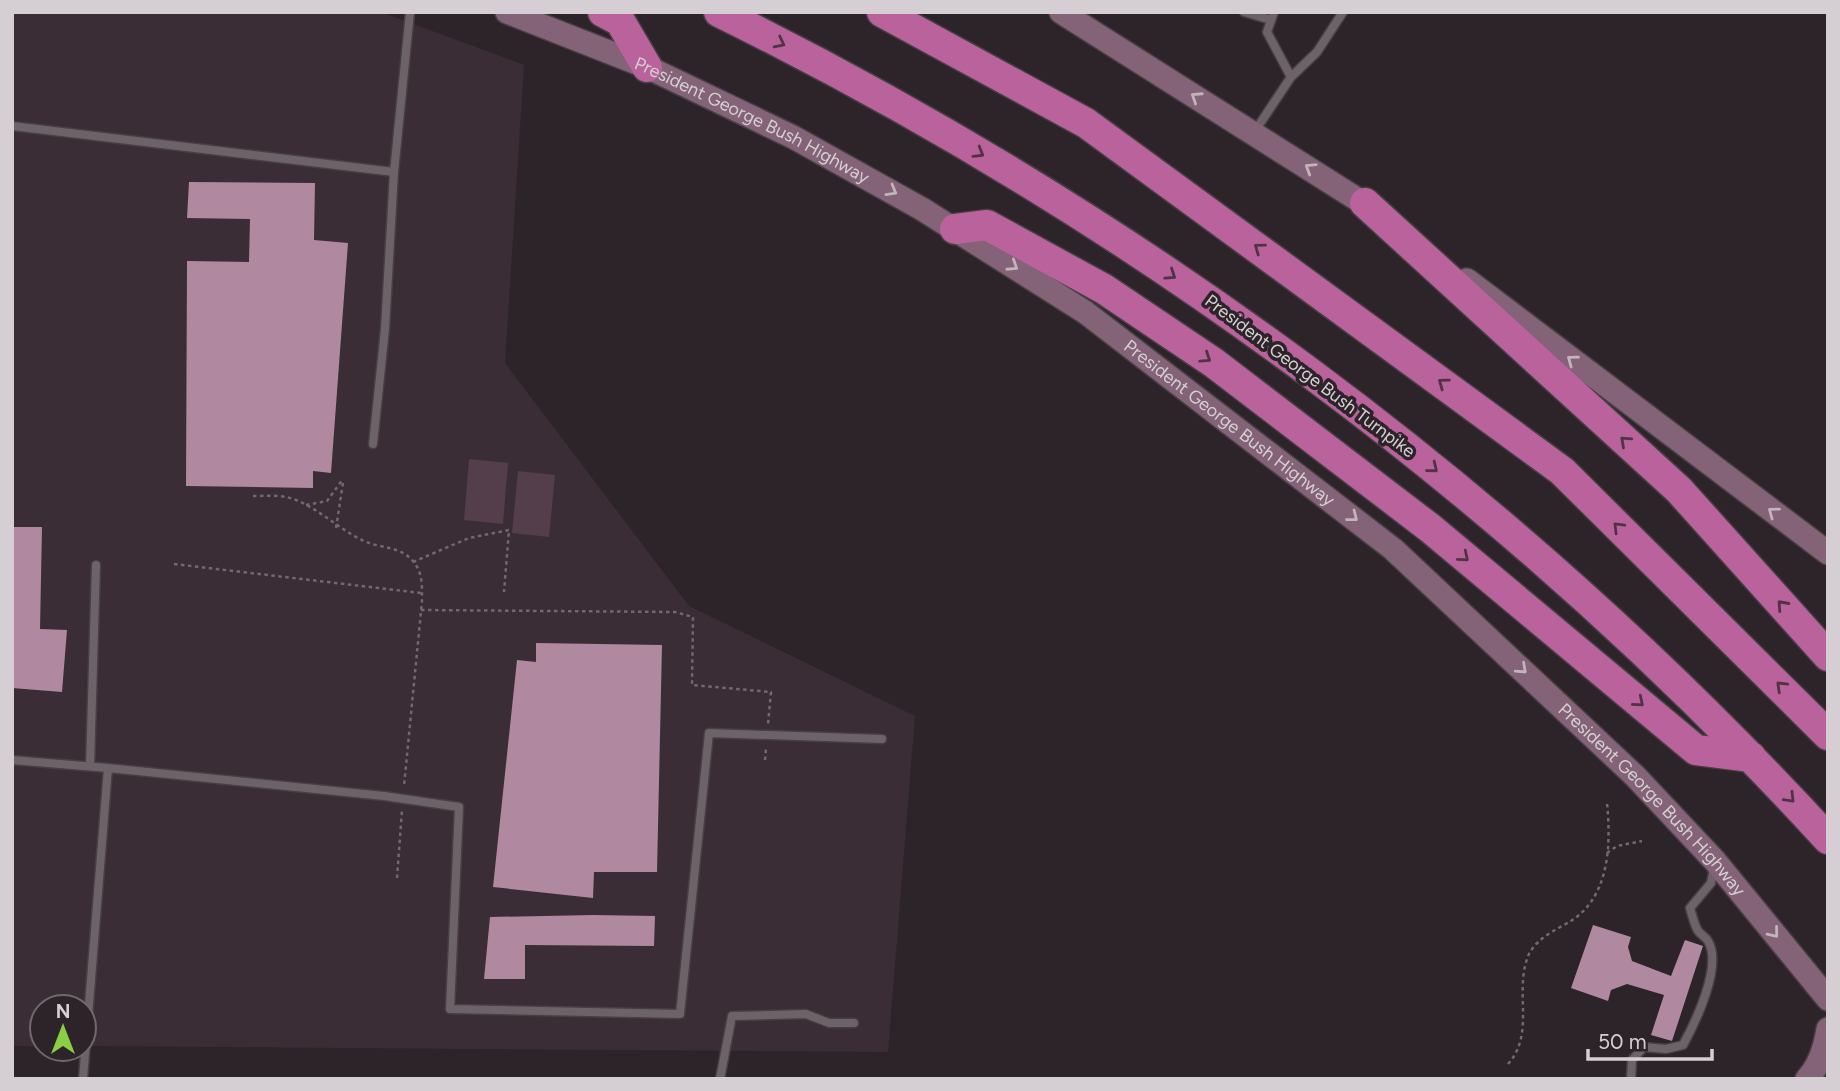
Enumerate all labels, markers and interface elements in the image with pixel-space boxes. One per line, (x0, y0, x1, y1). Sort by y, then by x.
one-way arrow (773, 35, 785, 48)
street label: President George Bush Highway (631, 52, 874, 189)
one-way arrow (1191, 92, 1204, 105)
one-way arrow (972, 145, 985, 158)
one-way arrow (1304, 164, 1317, 177)
one-way arrow (885, 183, 898, 196)
one-way arrow (1254, 244, 1267, 257)
one-way arrow (1005, 257, 1018, 270)
one-way arrow (1163, 267, 1176, 279)
street label: President George Bush Turnpike (1200, 290, 1420, 462)
street label: President George Bush Highway (1120, 335, 1340, 511)
one-way arrow (1198, 350, 1211, 362)
one-way arrow (1568, 355, 1580, 368)
one-way arrow (1438, 379, 1451, 391)
one-way arrow (1620, 436, 1633, 449)
one-way arrow (1425, 460, 1437, 473)
one-way arrow (1769, 507, 1781, 520)
one-way arrow (1345, 509, 1358, 522)
one-way arrow (1614, 523, 1626, 535)
one-way arrow (1455, 549, 1468, 561)
one-way arrow (1778, 600, 1790, 613)
one-way arrow (1514, 660, 1527, 673)
one-way arrow (1776, 682, 1789, 695)
one-way arrow (1630, 694, 1643, 706)
street label: President George Bush Highway (1554, 699, 1750, 901)
one-way arrow (1781, 790, 1794, 803)
one-way arrow (1766, 925, 1778, 938)
north arrow (28, 993, 98, 1063)
text: N (56, 1000, 70, 1023)
scale bar (1588, 1018, 1712, 1062)
text: 50 m (1598, 1029, 1647, 1054)

